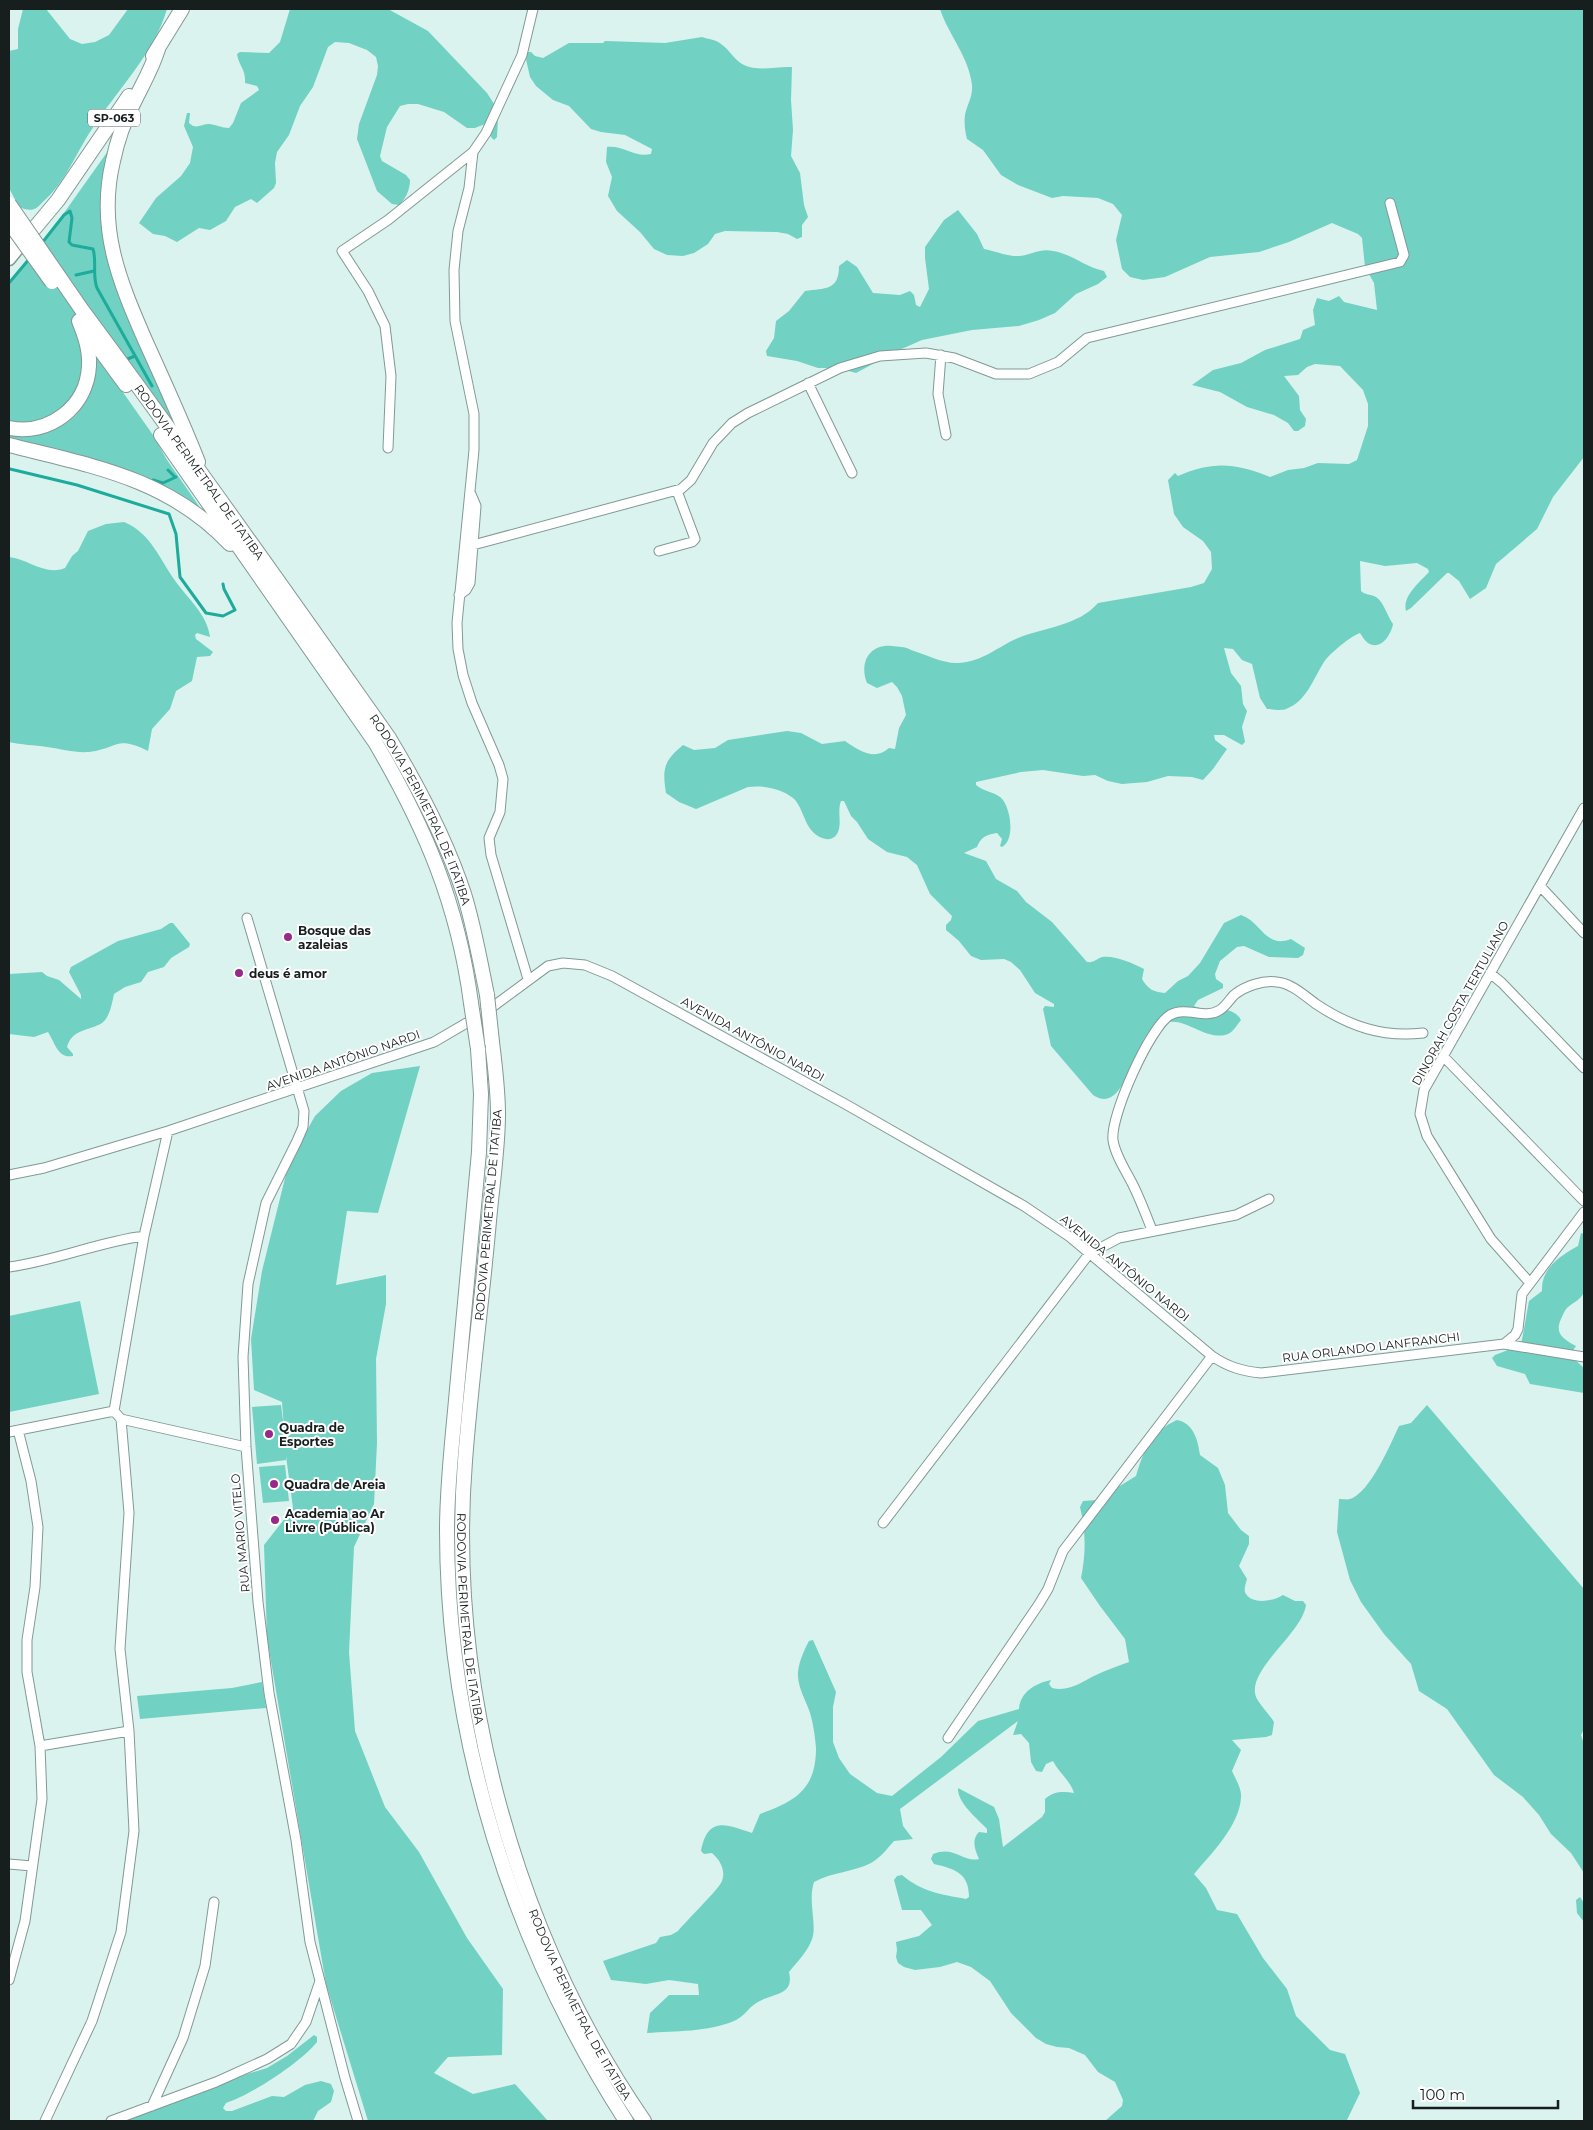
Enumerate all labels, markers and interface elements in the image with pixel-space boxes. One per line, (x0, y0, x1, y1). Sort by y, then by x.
road number: SP-063 (88, 110, 140, 126)
street label: RODOVIA PERIMETRAL DE ITATIBA (132, 381, 268, 563)
street label: RODOVIA PERIMETRAL DE ITATIBA (367, 711, 474, 907)
street label: DINORAH COSTA TERTULIANO (1408, 918, 1512, 1088)
place label: Bosque das azaleias (298, 923, 372, 952)
marker: Bosque das azaleias (282, 931, 294, 943)
place label: deus é amor (249, 966, 327, 981)
marker: deus é amor (233, 967, 245, 979)
street label: AVENIDA ANTÔNIO NARDI (679, 993, 827, 1085)
street label: AVENIDA ANTÔNIO NARDI (264, 1027, 422, 1093)
street label: RODOVIA PERIMETRAL DE ITATIBA (471, 1108, 505, 1321)
street label: AVENIDA ANTÔNIO NARDI (1057, 1211, 1193, 1325)
street label: RUA ORLANDO LANFRANCHI (1281, 1329, 1461, 1365)
place label: Quadra de Esportes (279, 1420, 345, 1449)
marker: Quadra de Esportes (263, 1428, 275, 1440)
street label: RUA MARIO VITELO (227, 1473, 253, 1593)
place label: Quadra de Areia (284, 1477, 386, 1492)
marker: Quadra de Areia (268, 1478, 280, 1490)
place label: Academia ao Ar Livre (Pública) (284, 1506, 385, 1535)
street label: RODOVIA PERIMETRAL DE ITATIBA (455, 1513, 488, 1726)
marker: Academia ao Ar Livre (Pública) (269, 1514, 281, 1526)
street label: RODOVIA PERIMETRAL DE ITATIBA (526, 1906, 635, 2103)
scale bar (1413, 2078, 1558, 2110)
text: 100 m (1420, 2085, 1465, 2104)

